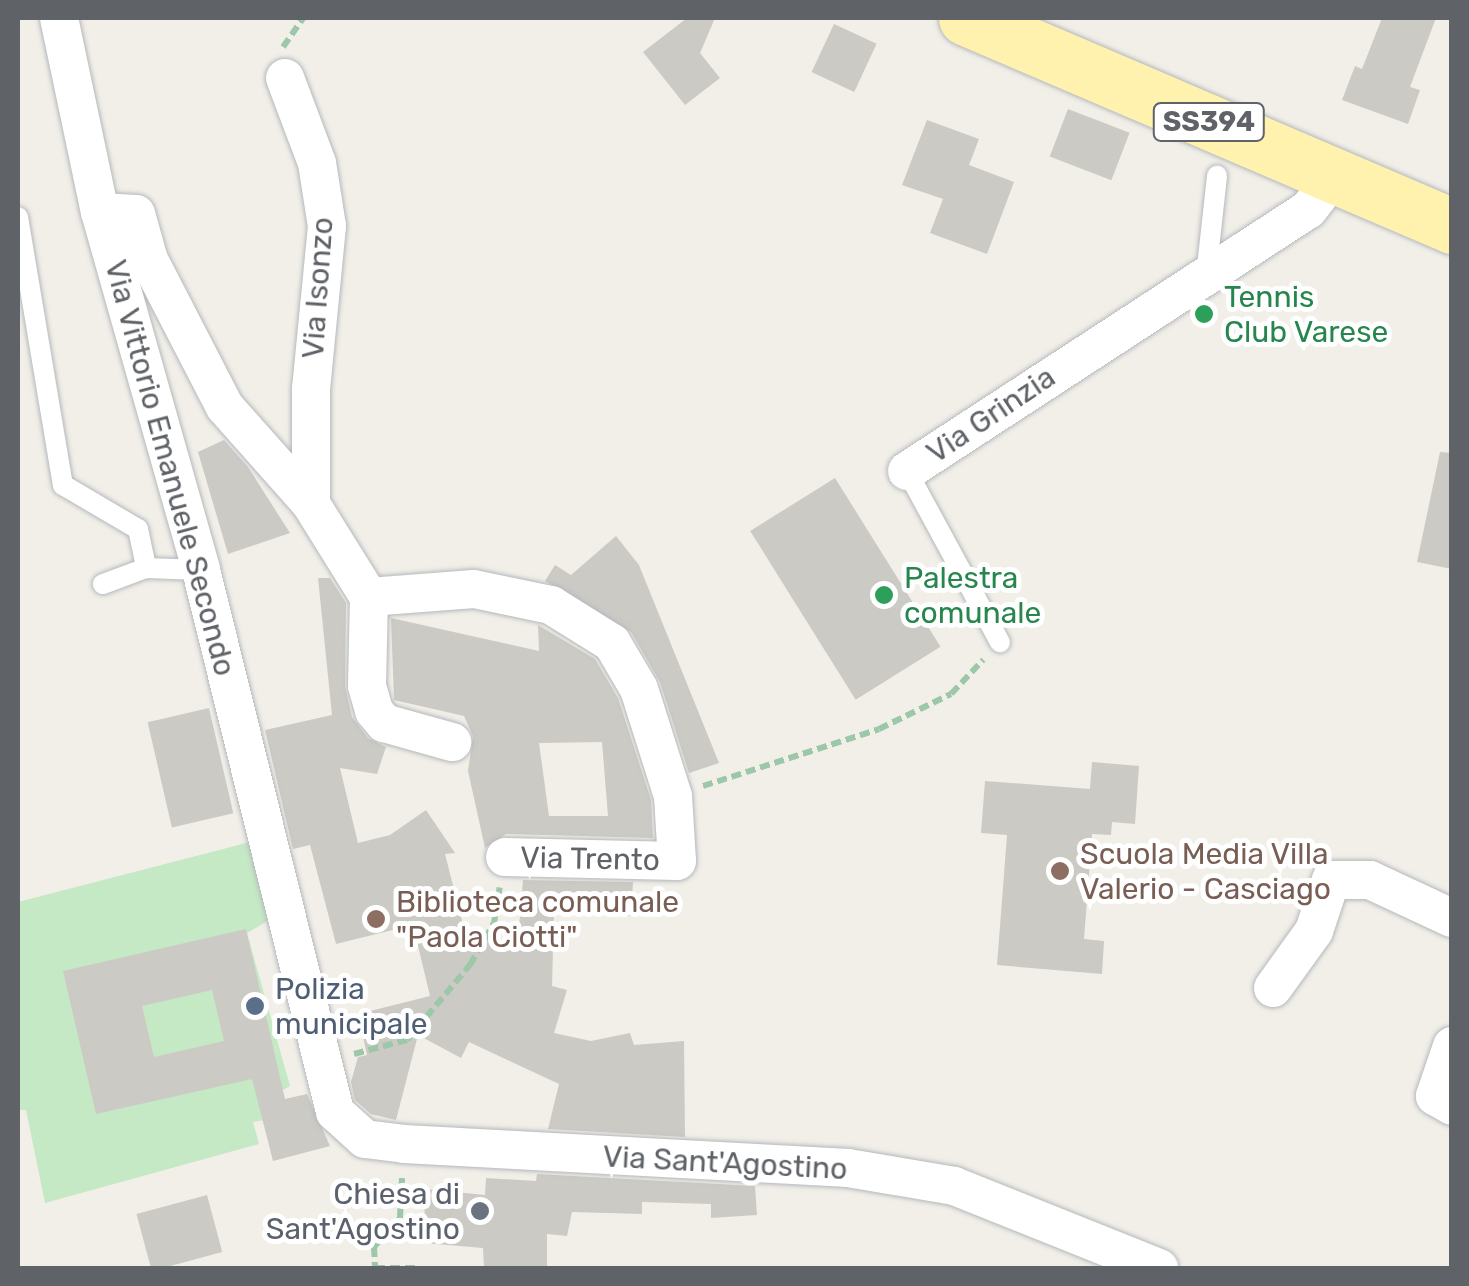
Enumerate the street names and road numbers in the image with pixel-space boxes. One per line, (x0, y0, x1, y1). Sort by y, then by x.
road number: SS394 (1152, 99, 1266, 145)
street label: Via Isonzo (295, 216, 341, 360)
street label: Via Vittorio Emanuele Secondo (97, 256, 243, 680)
street label: Via Grinzia (920, 359, 1062, 471)
street label: Via Trento (519, 840, 661, 878)
street label: Via Sant'Agostino (602, 1139, 848, 1187)

